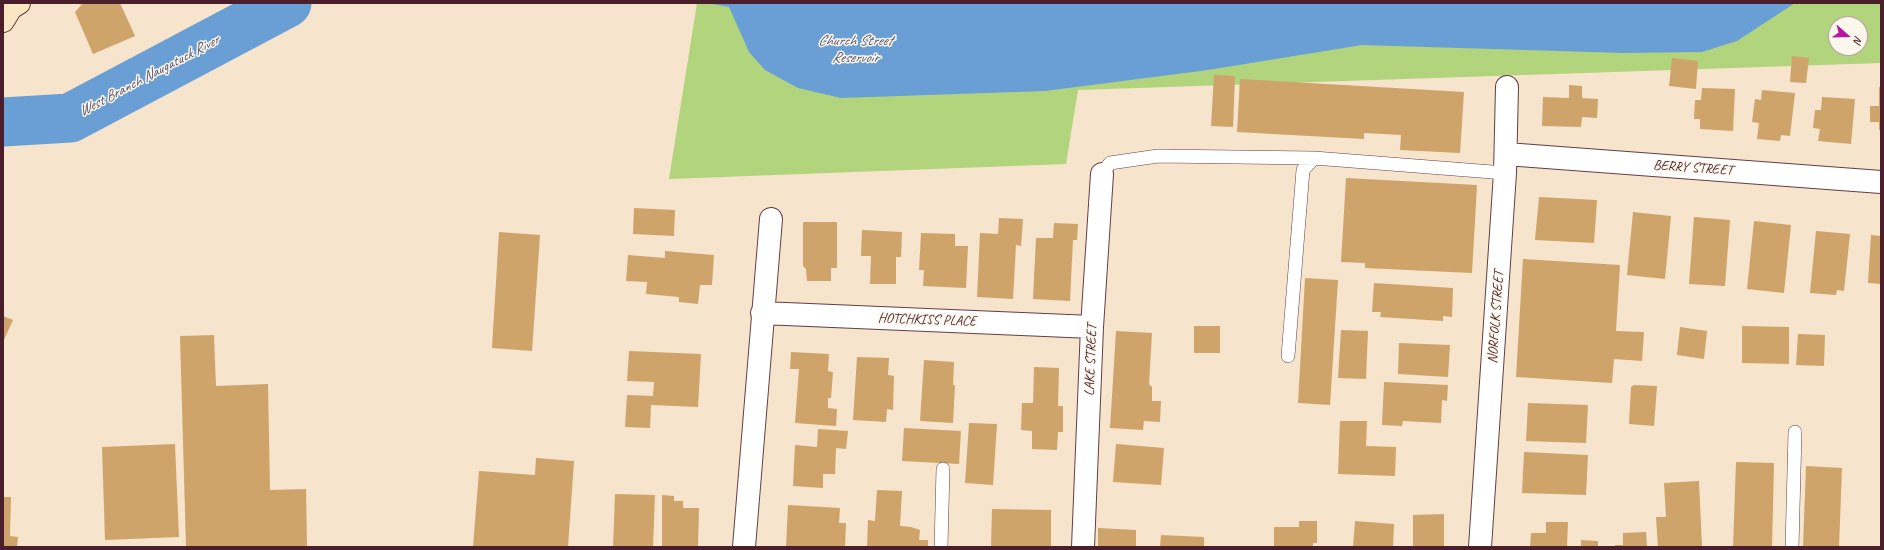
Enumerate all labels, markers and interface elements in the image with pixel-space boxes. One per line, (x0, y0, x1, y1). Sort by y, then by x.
north arrow (1828, 16, 1868, 56)
water label: West Branch Naugatuck River (76, 31, 222, 121)
water label: Church Street Reservoir (818, 32, 892, 67)
text: N (1851, 34, 1866, 45)
street label: BERRY STREET (1653, 157, 1733, 179)
street label: NORFOLK STREET (1484, 270, 1508, 364)
street label: HOTCHKISS PLACE (878, 310, 976, 330)
street label: LAKE STREET (1081, 324, 1101, 396)

